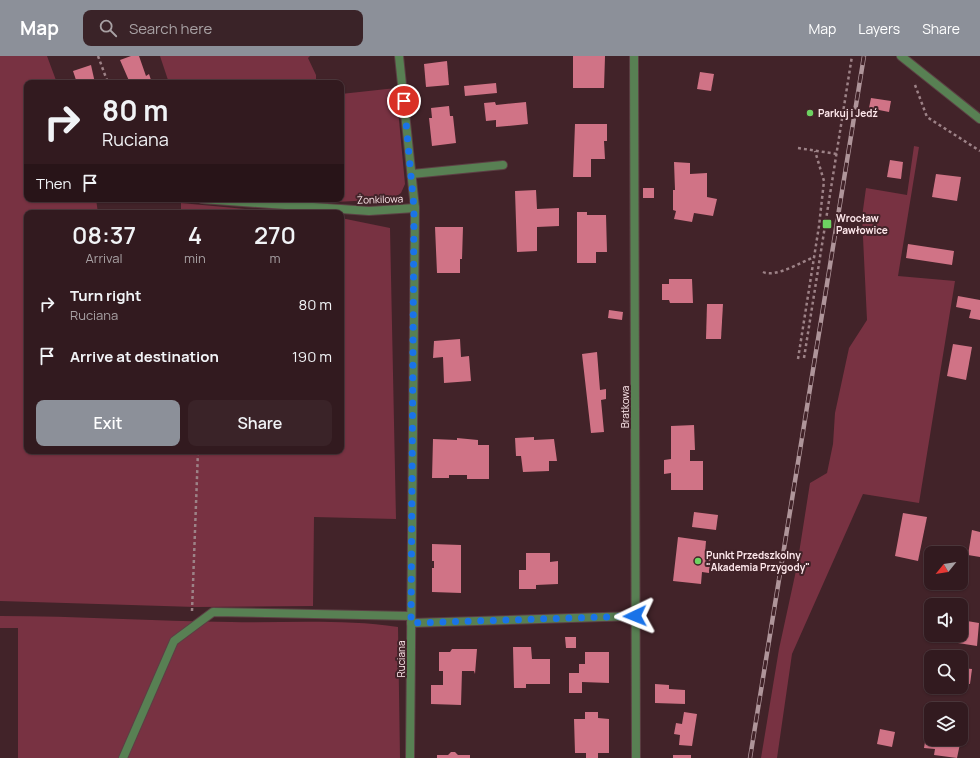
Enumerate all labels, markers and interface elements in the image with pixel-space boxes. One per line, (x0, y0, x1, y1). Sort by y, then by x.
search box (83, 10, 363, 46)
text: Map (20, 15, 59, 41)
icon: search (97, 17, 119, 39)
text: Search here (129, 18, 212, 39)
text: Map (808, 19, 836, 38)
text: Layers (858, 19, 900, 38)
text: Share (922, 19, 960, 38)
pin (387, 84, 421, 118)
icon: arrive (393, 90, 415, 112)
text: 80 m (102, 91, 168, 129)
icon: right (36, 96, 88, 148)
place label: Parkuj i Jedź (818, 106, 878, 120)
marker: Parkuj i Jedź (805, 108, 815, 118)
text: Ruciana (102, 127, 169, 151)
icon: arrive (79, 172, 101, 194)
text: Then (36, 173, 71, 194)
street label: Żonkilowa (357, 191, 403, 207)
place label: Wrocław Pawłowice (836, 211, 888, 237)
text: 08:37 (72, 218, 136, 251)
text: 4 (188, 218, 202, 251)
text: 270 (254, 218, 296, 251)
marker: Wrocław Pawłowice (821, 218, 833, 230)
text: Arrival (85, 249, 123, 267)
text: min (184, 249, 206, 267)
text: m (269, 249, 280, 267)
text: Turn right (70, 285, 141, 306)
icon: right (36, 293, 58, 315)
text: 80 m (298, 294, 332, 315)
text: Ruciana (70, 306, 118, 324)
icon: arrive (36, 345, 58, 367)
text: Arrive at destination (70, 346, 219, 367)
text: 190 m (292, 346, 332, 367)
street label: Bratkowa (618, 386, 632, 428)
button: Exit (36, 400, 180, 446)
button: Share (188, 400, 332, 446)
north arrow (924, 546, 968, 590)
map controls (924, 546, 968, 746)
place label: Punkt Przedszkolny "Akademia Przygody" (706, 548, 810, 574)
marker: Punkt Przedszkolny "Akademia Przygody" (693, 556, 703, 566)
position arrow (614, 595, 656, 637)
button: sound (924, 598, 968, 642)
street label: Ruciana (394, 640, 408, 678)
button: search (924, 650, 968, 694)
button: layers (924, 702, 968, 746)

